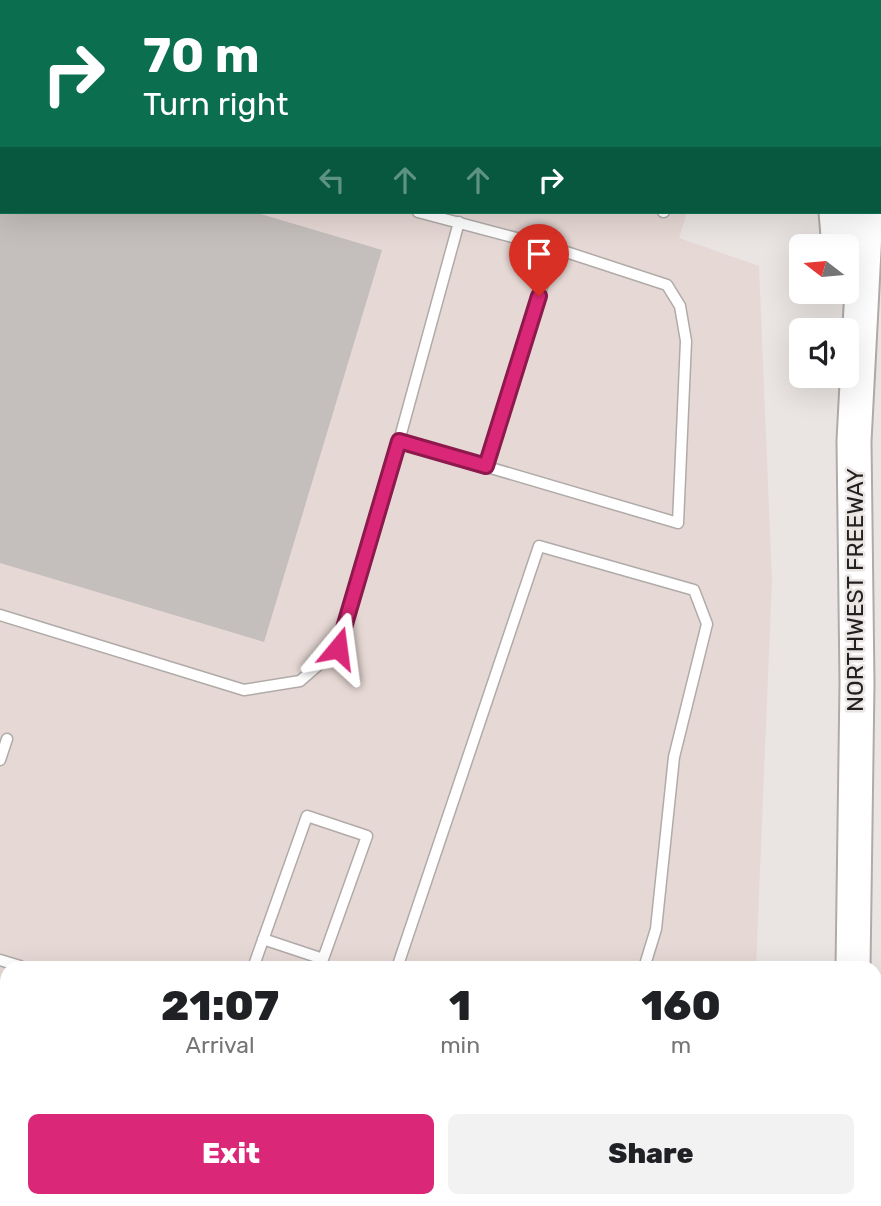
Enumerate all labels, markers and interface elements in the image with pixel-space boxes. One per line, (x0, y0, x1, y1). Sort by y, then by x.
text: 70 m (143, 26, 260, 84)
icon: right (28, 28, 119, 119)
text: Turn right (143, 85, 288, 123)
icon: left (313, 161, 351, 199)
icon: ahead (386, 161, 424, 199)
icon: ahead (459, 161, 497, 199)
icon: right (532, 161, 570, 199)
pin (509, 224, 569, 296)
north arrow (789, 234, 859, 304)
map controls (789, 234, 859, 388)
icon: arrive (520, 235, 558, 273)
button: sound (789, 318, 859, 388)
street label: NORTHWEST FREEWAY (841, 468, 869, 712)
position arrow (301, 611, 375, 685)
text: 21:07 (161, 981, 279, 1031)
text: 1 (449, 981, 471, 1031)
text: 160 (641, 981, 721, 1031)
text: Arrival (186, 1031, 255, 1059)
text: min (440, 1031, 480, 1059)
text: m (671, 1031, 691, 1059)
button: Exit (28, 1114, 434, 1194)
button: Share (448, 1114, 854, 1194)

